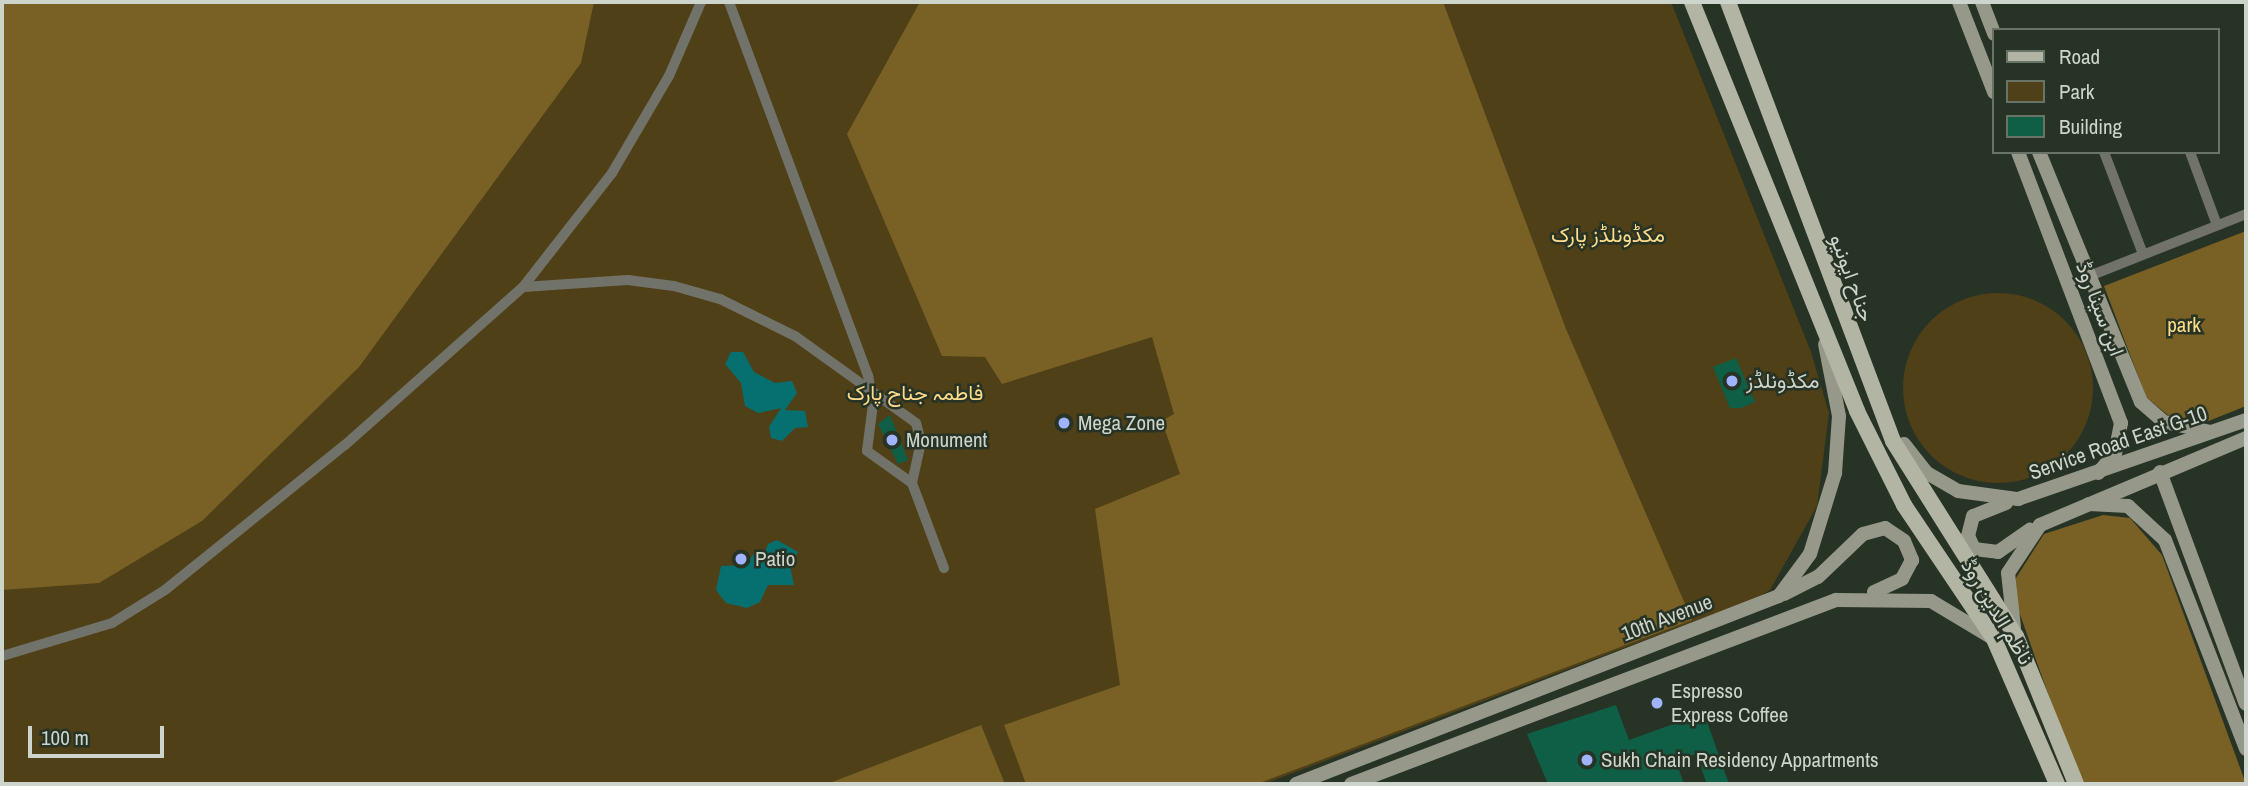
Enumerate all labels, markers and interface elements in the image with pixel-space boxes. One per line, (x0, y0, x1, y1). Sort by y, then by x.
legend (1993, 28, 2220, 154)
text: Road (2059, 42, 2100, 71)
text: Park (2059, 77, 2094, 106)
text: Building (2059, 112, 2122, 141)
park label: مکڈونلڈز پارک (1551, 222, 1665, 248)
street label: جناح ایونیو (1825, 231, 1879, 325)
street label: ابن سینا روڈ (2071, 258, 2129, 360)
park label: park (2167, 312, 2201, 338)
place label: مکڈونلڈز (1746, 368, 1819, 394)
marker: مکڈونلڈز (1724, 373, 1740, 389)
park label: فاطمہ جناح پارک (847, 380, 983, 406)
street label: Service Road East G-10 (2026, 401, 2210, 485)
place label: Mega Zone (1078, 410, 1165, 436)
marker: Mega Zone (1056, 415, 1072, 431)
place label: Monument (906, 427, 987, 453)
marker: Monument (884, 432, 900, 448)
place label: Patio (755, 546, 795, 572)
marker: Patio (733, 551, 749, 567)
street label: ناظم الدین روڈ (1956, 555, 2038, 669)
street label: 10th Avenue (1617, 589, 1717, 647)
place label: Espresso Express Coffee (1671, 678, 1788, 728)
marker: Espresso Express Coffee (1649, 695, 1665, 711)
scale bar (32, 712, 168, 756)
text: 100 m (41, 723, 89, 752)
place label: Sukh Chain Residency Appartments (1601, 747, 1880, 773)
marker: Sukh Chain Residency Appartments (1579, 752, 1595, 768)

